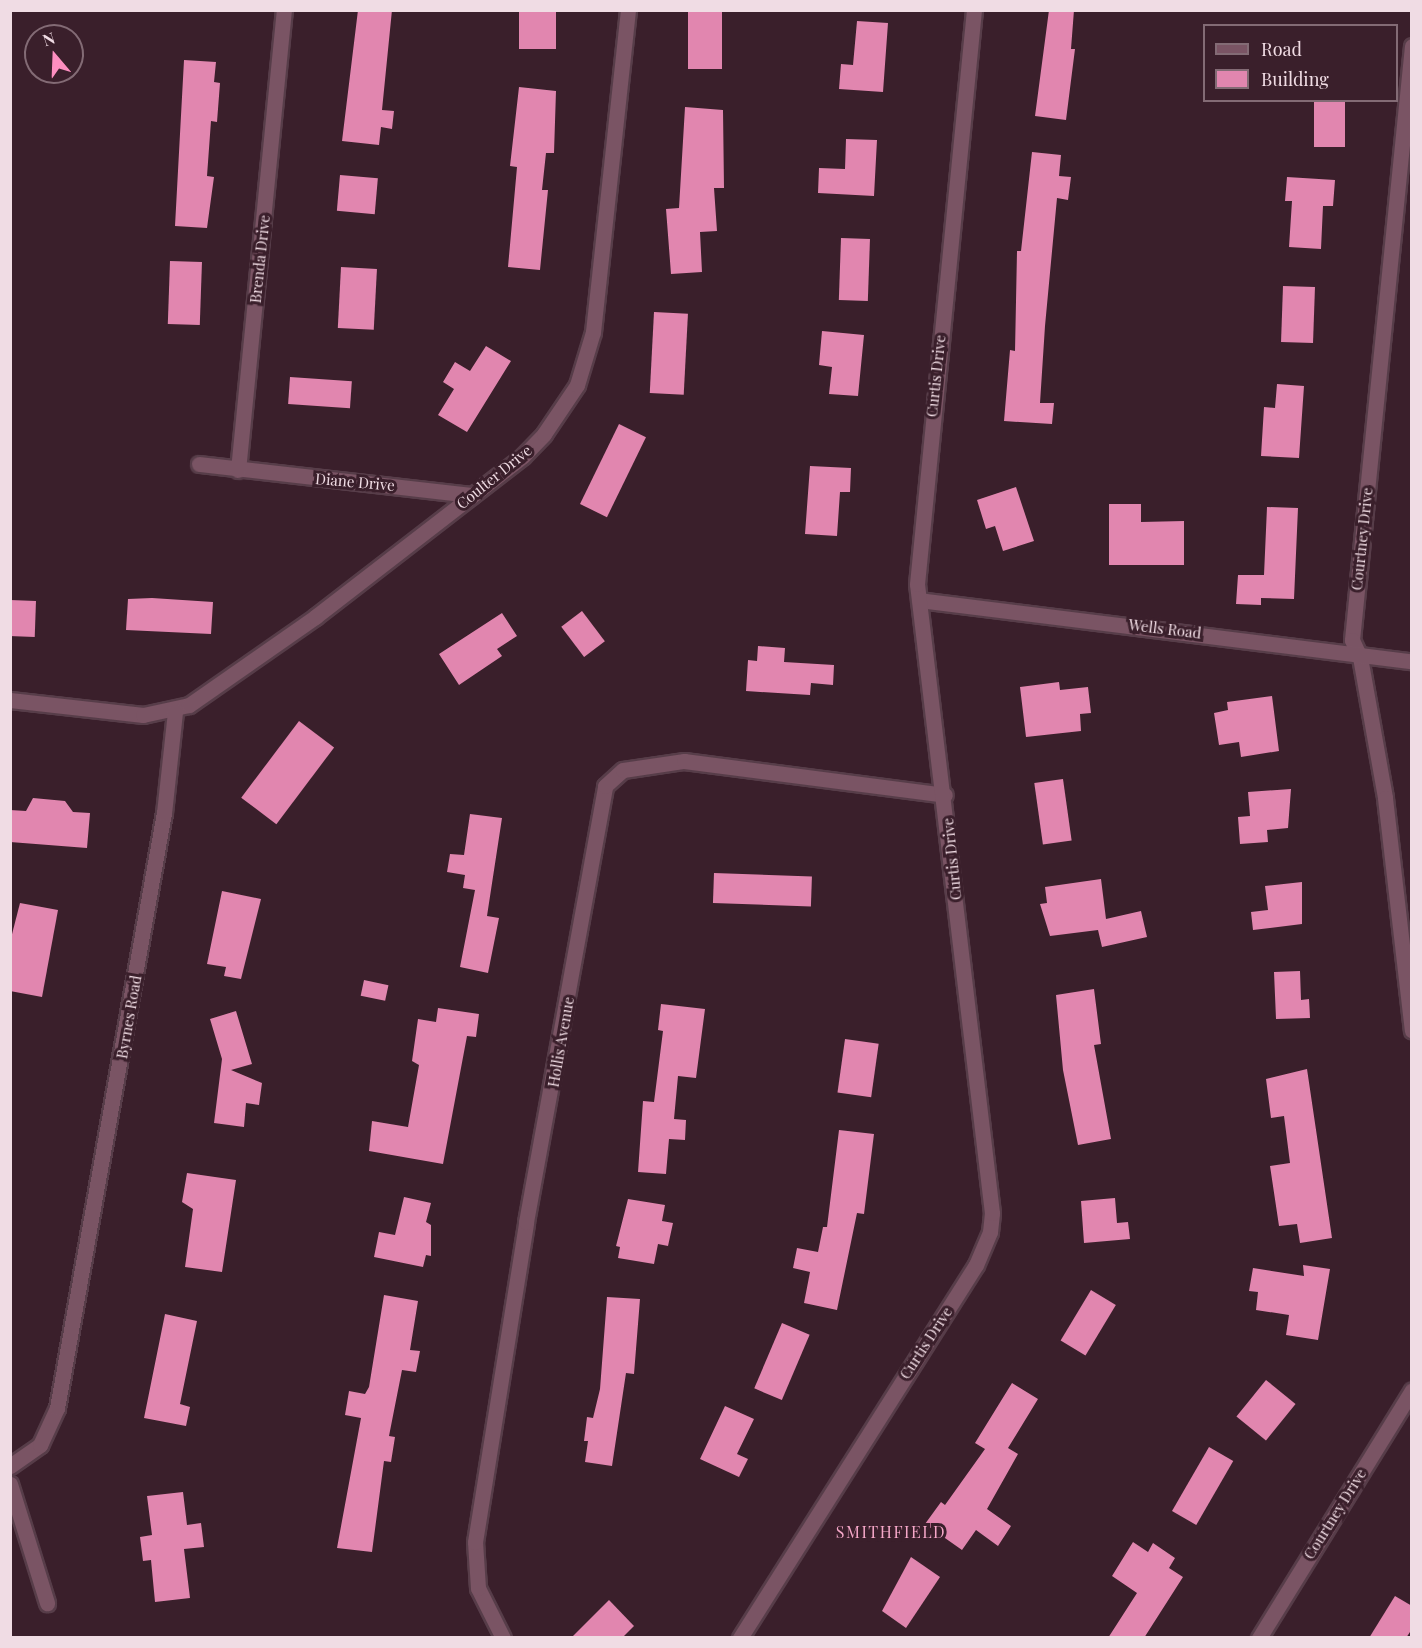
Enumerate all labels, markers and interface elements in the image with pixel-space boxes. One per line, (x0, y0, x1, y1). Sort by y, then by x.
north arrow (24, 24, 84, 84)
legend (1203, 24, 1398, 102)
text: N (40, 27, 58, 50)
text: Road (1261, 37, 1302, 61)
text: Building (1261, 67, 1329, 91)
street label: Brenda Drive (246, 214, 274, 304)
street label: Curtis Drive (923, 334, 949, 418)
street label: Coulter Drive (453, 441, 535, 513)
street label: Diane Drive (315, 470, 395, 494)
street label: Courtney Drive (1348, 487, 1376, 591)
street label: Wells Road (1128, 616, 1202, 642)
street label: Curtis Drive (939, 817, 965, 901)
street label: Byrnes Road (113, 974, 145, 1060)
street label: Hollis Avenue (544, 995, 578, 1089)
street label: Curtis Drive (896, 1303, 956, 1383)
street label: Courtney Drive (1300, 1465, 1370, 1563)
district label: SMITHFIELD (836, 1522, 946, 1542)

